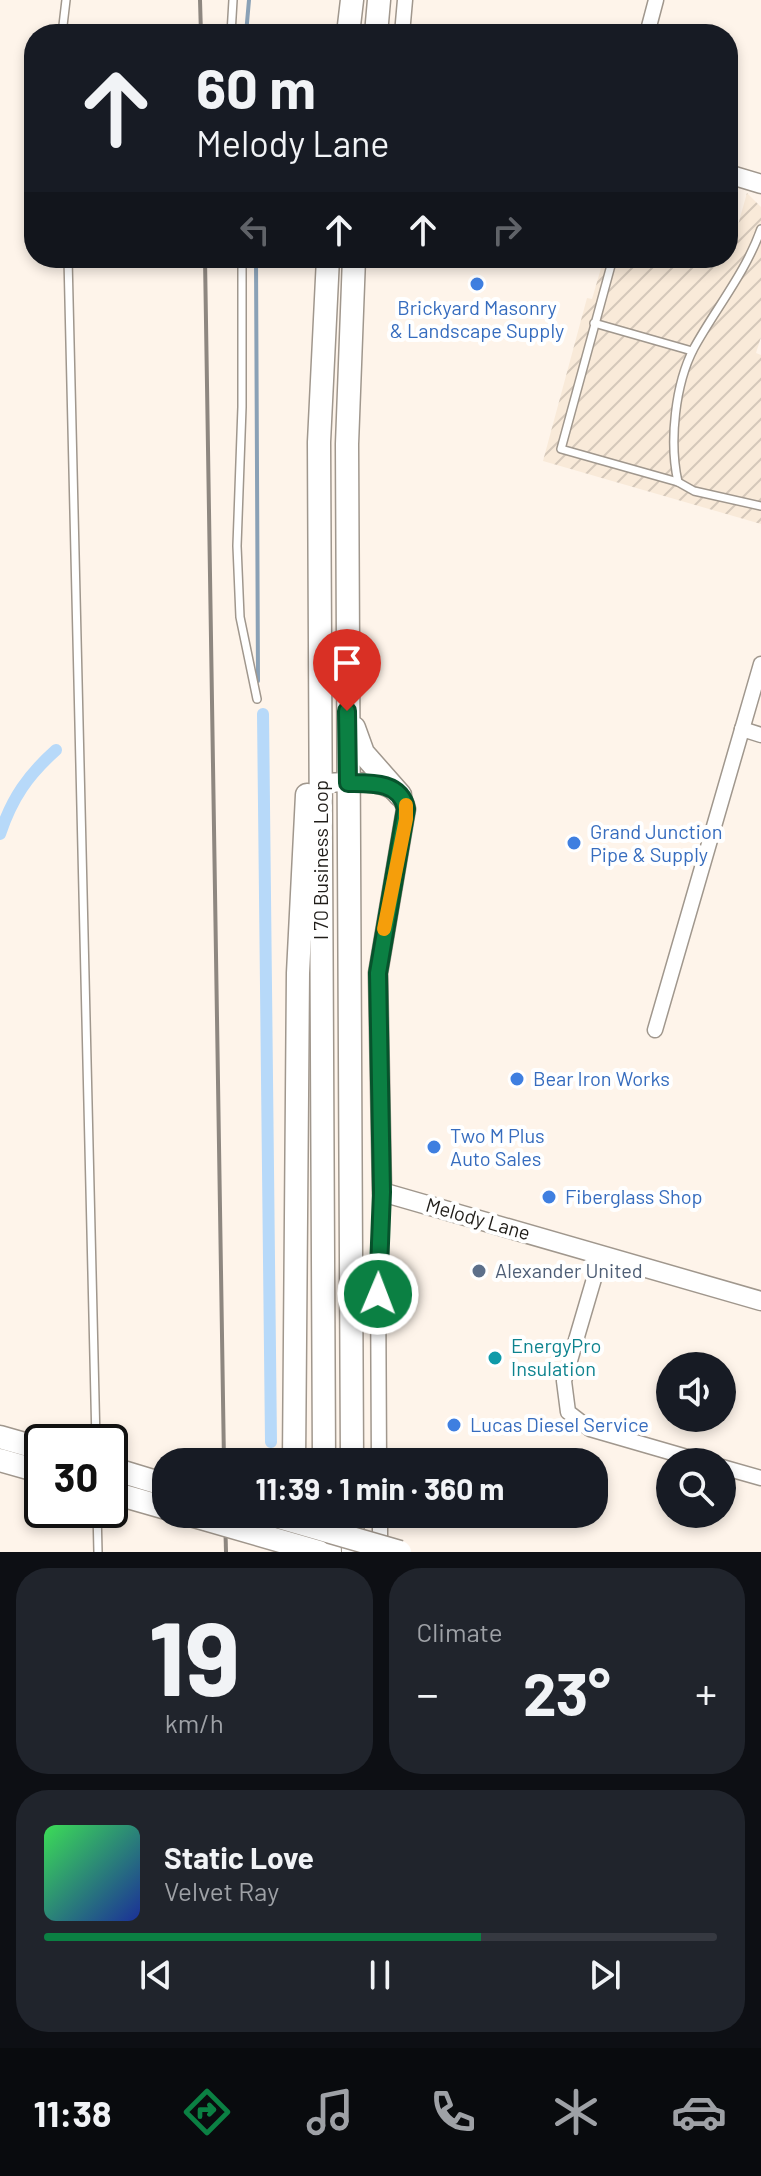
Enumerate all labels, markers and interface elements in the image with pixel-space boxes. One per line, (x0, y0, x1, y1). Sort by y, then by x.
text: 60 m (196, 53, 316, 120)
icon: ahead (64, 56, 168, 160)
text: Melody Lane (196, 121, 389, 164)
icon: left (233, 208, 277, 252)
icon: ahead (317, 208, 361, 252)
icon: ahead (401, 208, 445, 252)
icon: right (485, 208, 529, 252)
marker: Brickyard Masonry & Landscape Supply (468, 275, 486, 293)
place label: Brickyard Masonry & Landscape Supply (390, 295, 564, 342)
pin (313, 629, 381, 711)
icon: arrive (325, 641, 369, 685)
street label: I 70 Business Loop (308, 780, 332, 940)
place label: Grand Junction Pipe & Supply (590, 819, 723, 866)
marker: Grand Junction Pipe & Supply (565, 834, 583, 852)
place label: Bear Iron Works (533, 1066, 670, 1090)
marker: Bear Iron Works (508, 1070, 526, 1088)
place label: Two M Plus Auto Sales (450, 1123, 545, 1170)
marker: Two M Plus Auto Sales (425, 1138, 443, 1156)
place label: Fiberglass Shop (565, 1184, 703, 1208)
marker: Fiberglass Shop (540, 1188, 558, 1206)
street label: Melody Lane (423, 1192, 533, 1244)
position arrow (336, 1252, 420, 1336)
place label: Alexander United (495, 1258, 643, 1282)
marker: Alexander United (470, 1262, 488, 1280)
place label: EnergyPro Insulation (511, 1333, 601, 1380)
marker: EnergyPro Insulation (486, 1349, 504, 1367)
map controls (656, 1352, 736, 1528)
button: sound (656, 1352, 736, 1432)
place label: Lucas Diesel Service (470, 1412, 649, 1436)
marker: Lucas Diesel Service (445, 1416, 463, 1434)
speed limit sign: 30 (24, 1424, 128, 1528)
button: search (656, 1448, 736, 1528)
text: 11:39 · 1 min · 360 m (256, 1470, 504, 1506)
text: 19 (148, 1592, 240, 1717)
text: Climate (417, 1616, 503, 1647)
text: 23° (523, 1656, 611, 1728)
text: − (417, 1666, 439, 1719)
text: + (695, 1666, 717, 1719)
text: km/h (165, 1707, 224, 1738)
text: Static Love (164, 1839, 314, 1875)
text: Velvet Ray (164, 1875, 279, 1906)
icon: previous (134, 1953, 178, 1997)
icon: pause (358, 1953, 402, 1997)
icon: next (583, 1953, 627, 1997)
icon: directions (179, 2084, 235, 2140)
icon: music (302, 2084, 358, 2140)
icon: phone (425, 2084, 481, 2140)
icon: climate (548, 2084, 604, 2140)
icon: car (671, 2084, 727, 2140)
text: 11:38 (34, 2091, 111, 2134)

